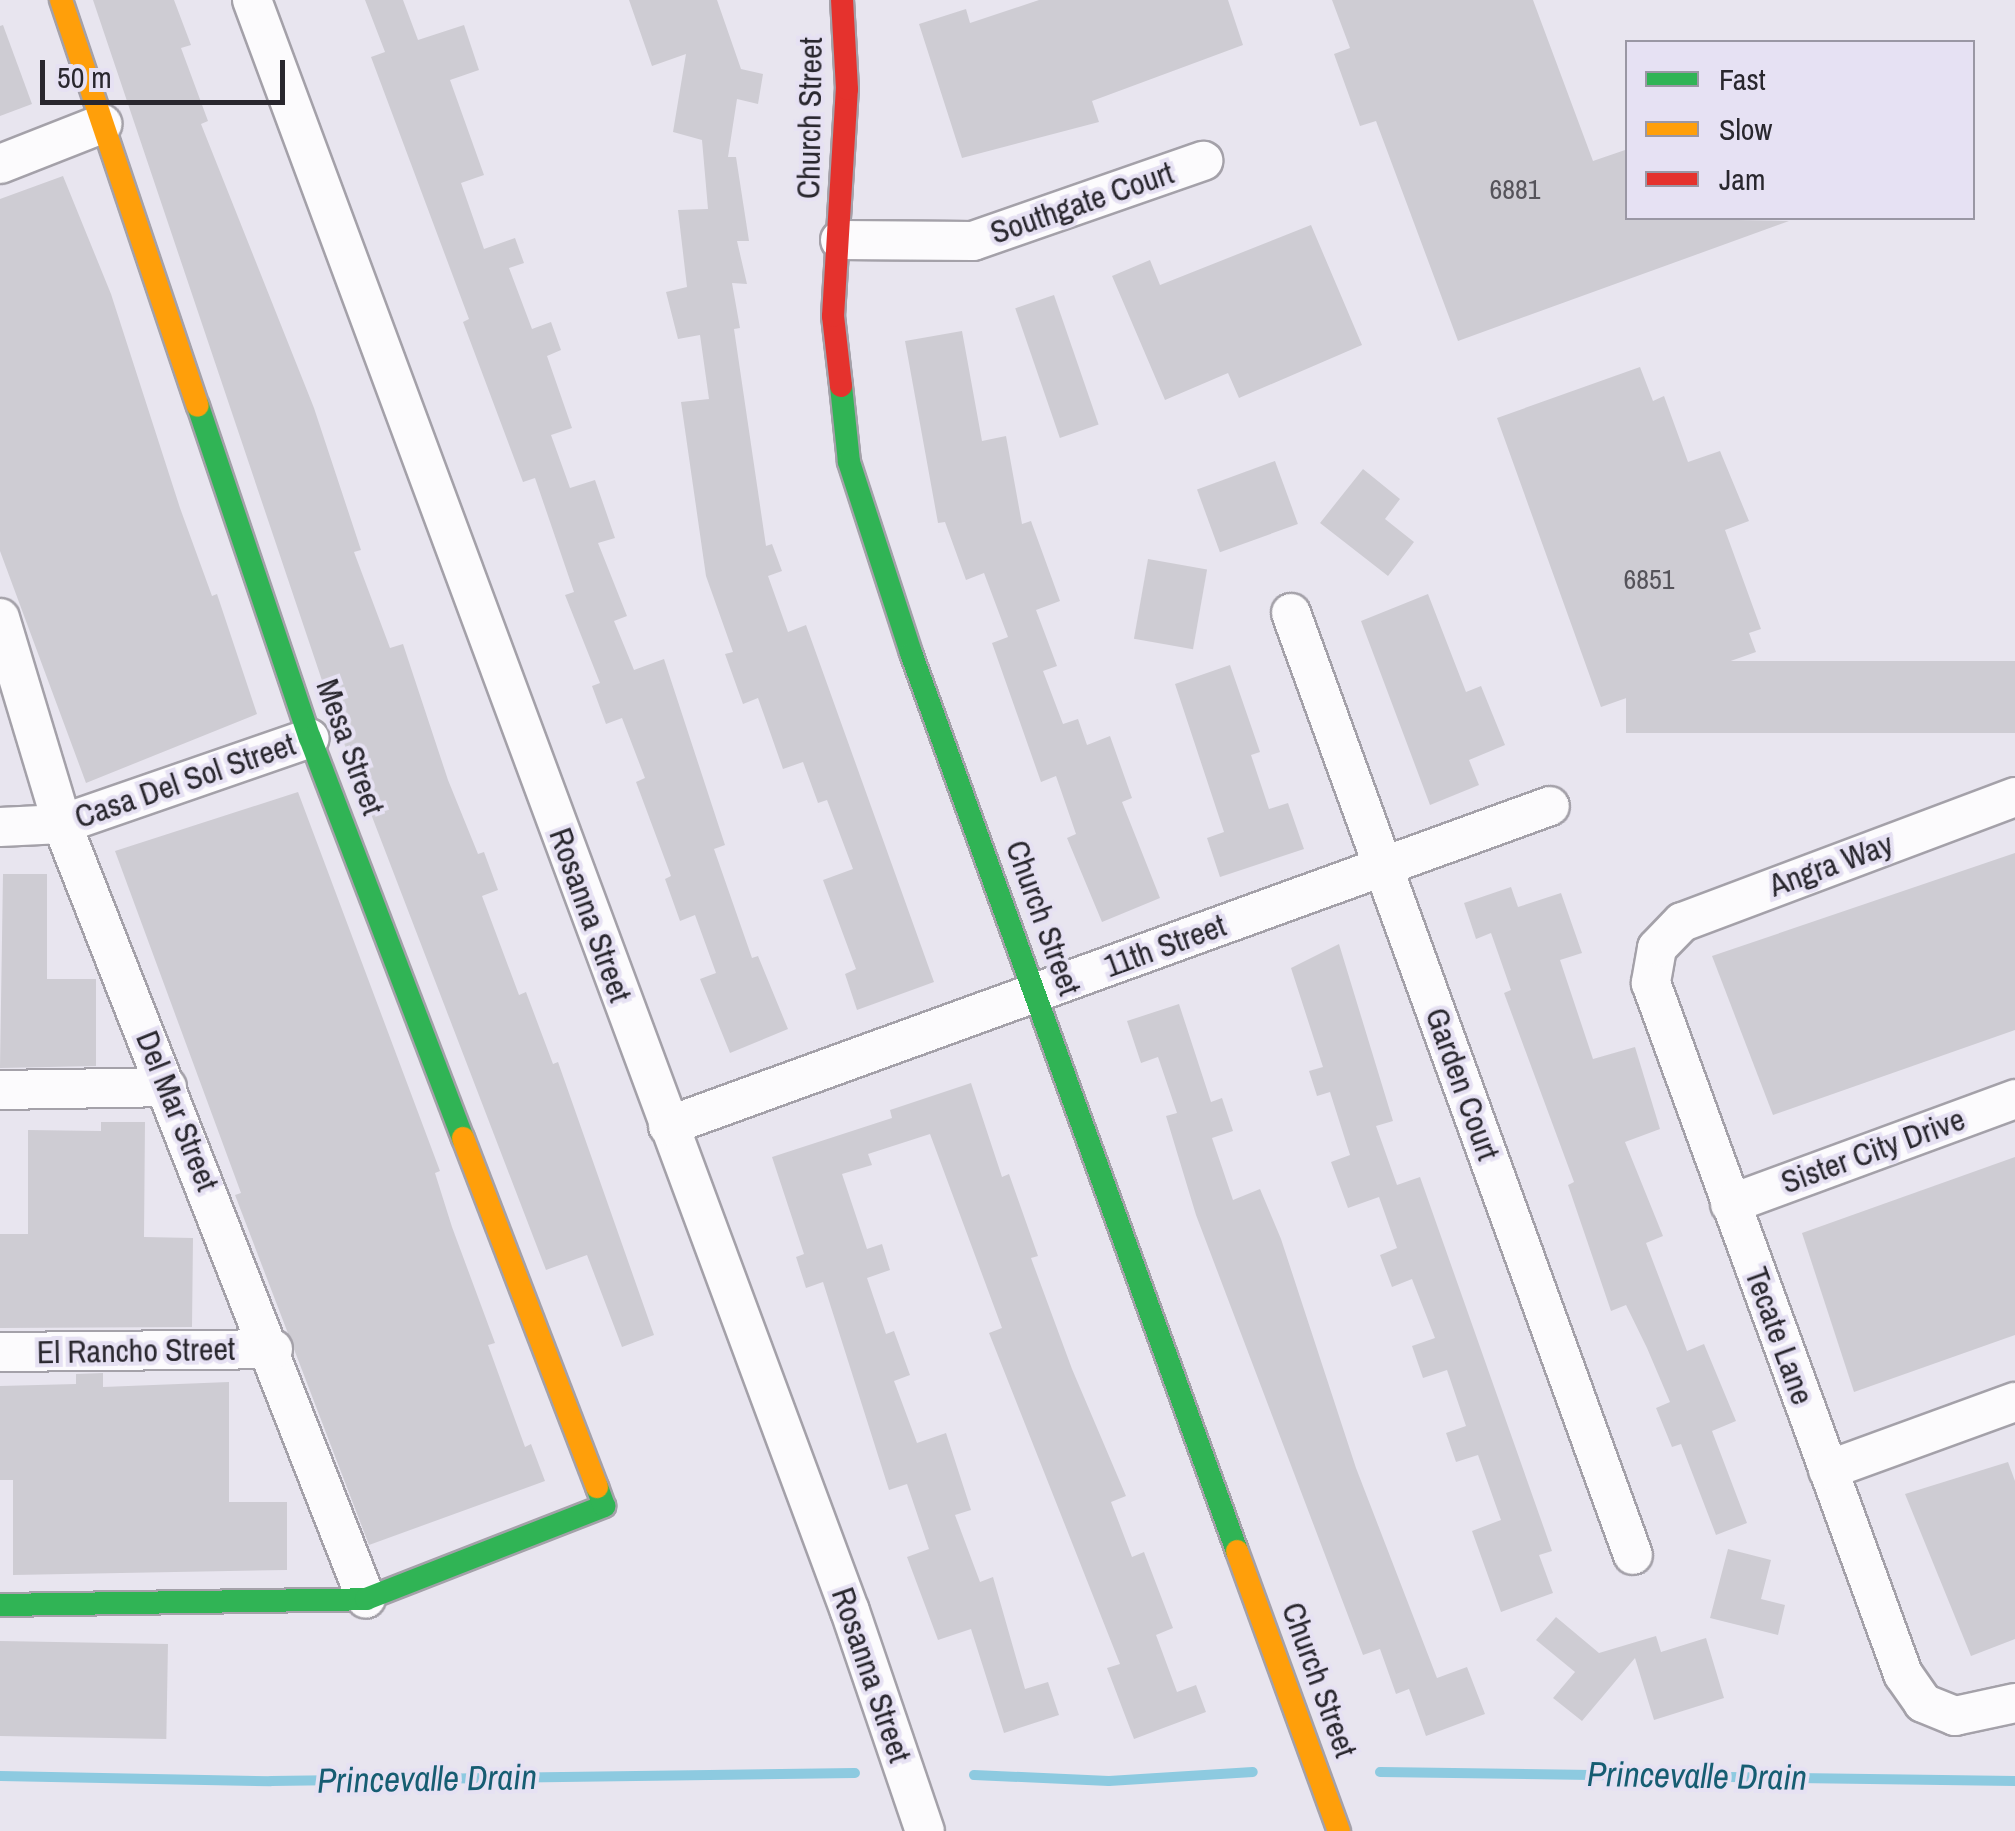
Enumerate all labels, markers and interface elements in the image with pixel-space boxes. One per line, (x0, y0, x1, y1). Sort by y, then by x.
street label: Church Street (789, 37, 831, 199)
scale bar (45, 40, 290, 102)
legend (1625, 40, 1975, 220)
text: 50 m (57, 57, 112, 97)
text: Fast (1719, 59, 1766, 99)
text: Slow (1719, 109, 1772, 149)
street label: Southgate Court (985, 154, 1179, 252)
text: Jam (1719, 159, 1765, 199)
house number: 6881 (1489, 172, 1541, 206)
house number: 6851 (1623, 562, 1675, 596)
street label: Mesa Street (308, 674, 392, 820)
street label: Casa Del Sol Street (70, 725, 300, 837)
street label: Rosanna Street (541, 823, 639, 1007)
street label: Angra Way (1764, 825, 1898, 905)
street label: Church Street (997, 835, 1089, 1001)
street label: 11th Street (1099, 906, 1231, 986)
street label: Garden Court (1417, 1003, 1507, 1165)
street label: Del Mar Street (128, 1025, 226, 1197)
street label: Sister City Drive (1776, 1100, 1970, 1202)
street label: Tecate Lane (1737, 1262, 1821, 1410)
street label: El Rancho Street (36, 1330, 236, 1372)
street label: Rosanna Street (823, 1583, 919, 1767)
street label: Church Street (1273, 1597, 1365, 1763)
water label: Princevalle Drain (1587, 1753, 1807, 1799)
water label: Princevalle Drain (317, 1756, 537, 1802)

